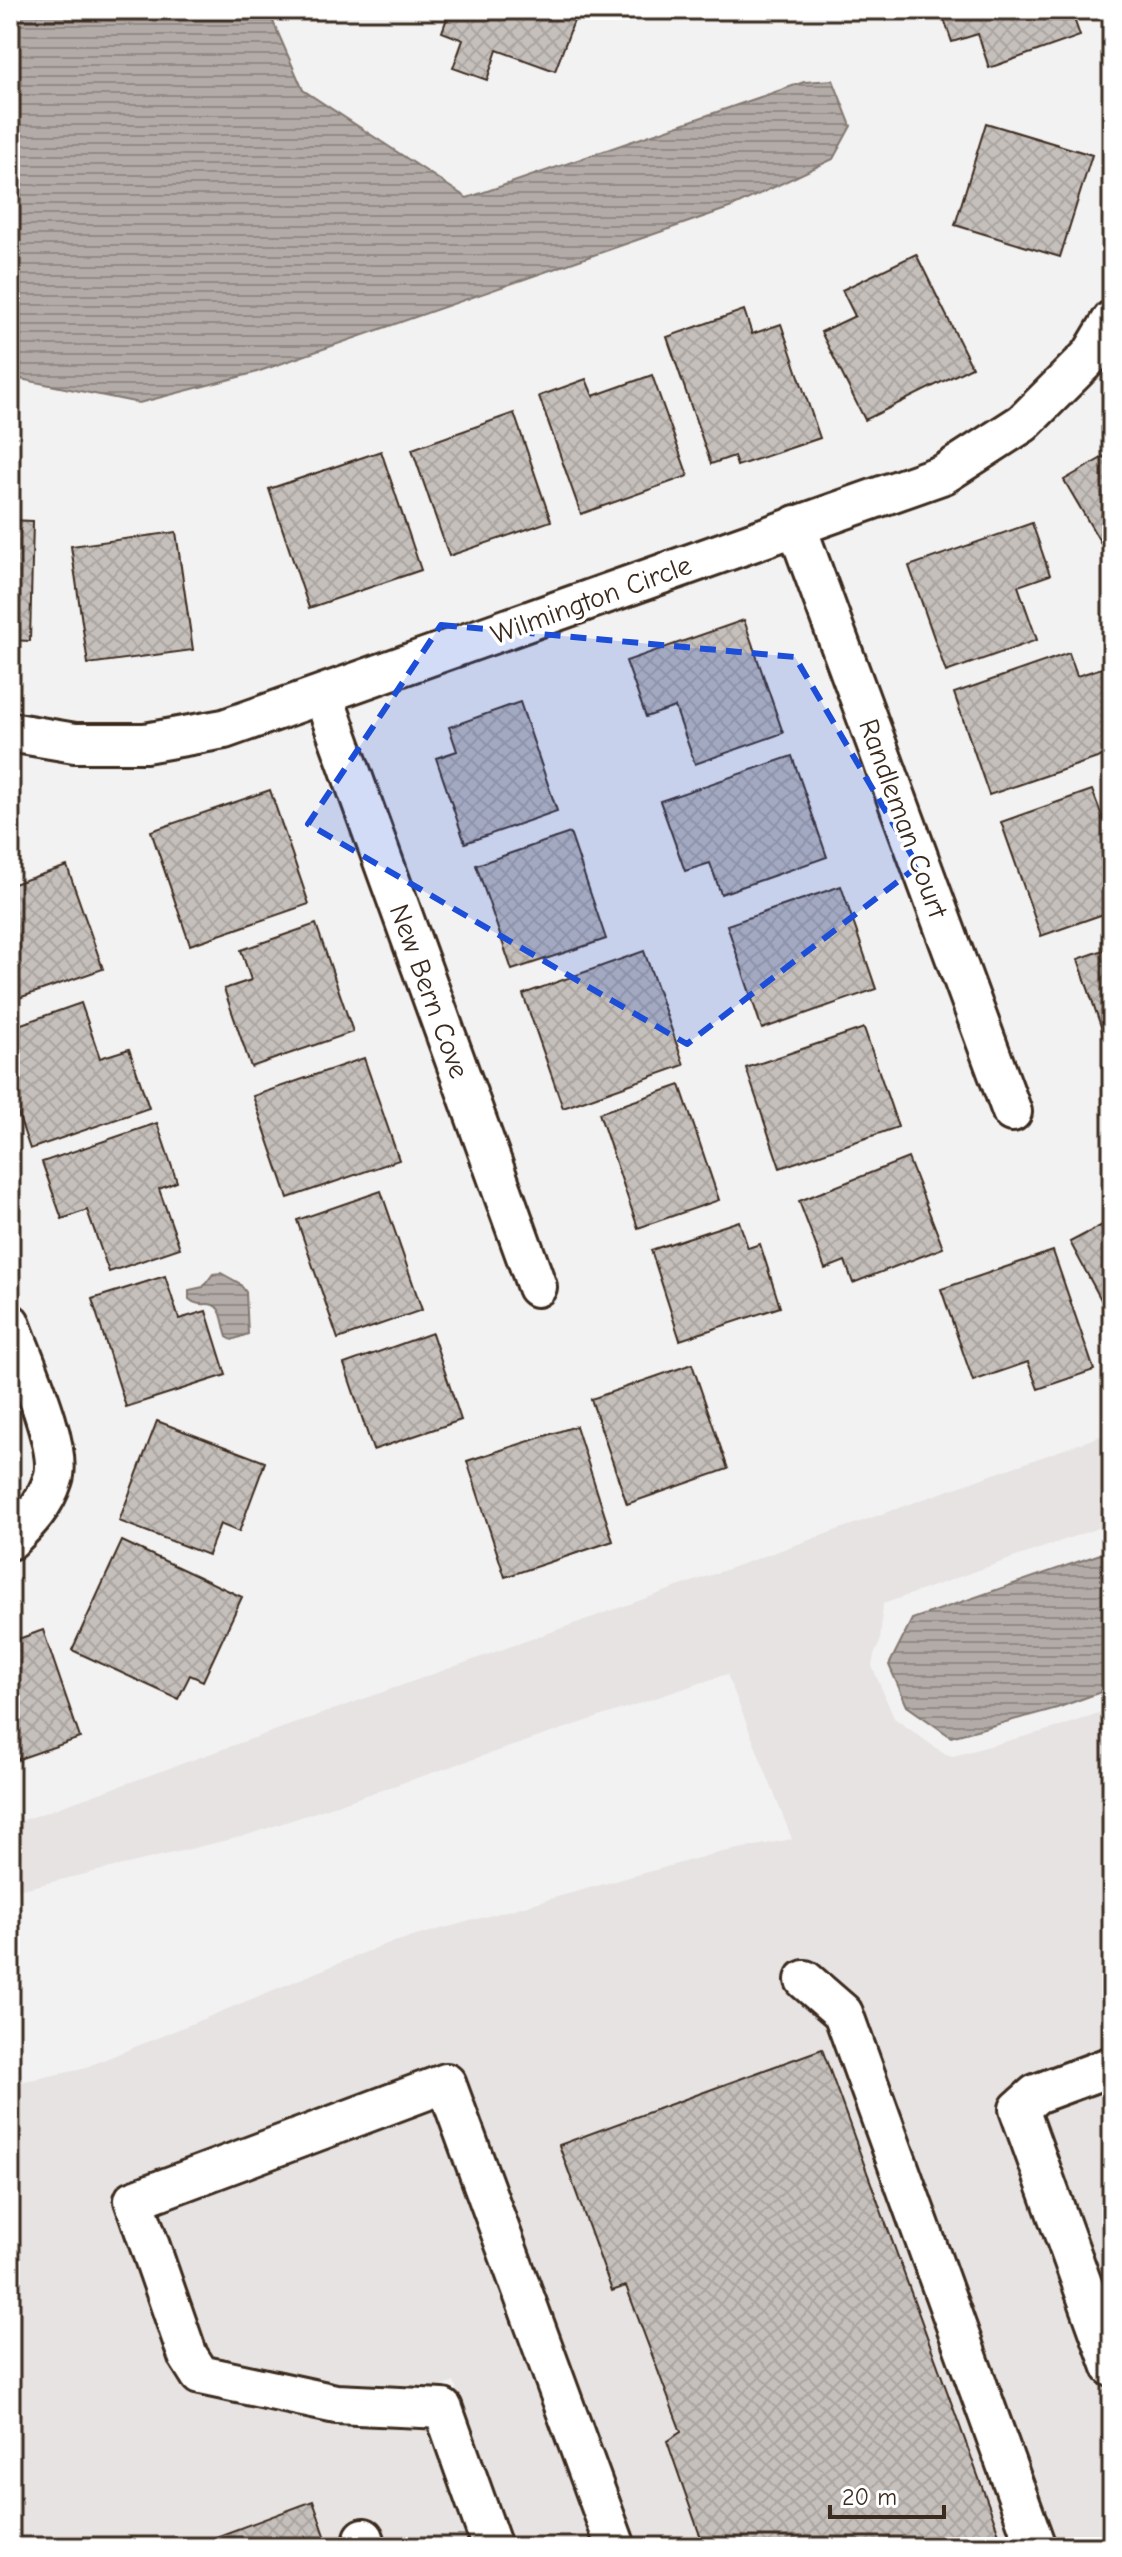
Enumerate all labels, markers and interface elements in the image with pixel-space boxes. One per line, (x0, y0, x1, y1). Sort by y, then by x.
street label: Wilmington Circle (487, 549, 696, 651)
street label: Randleman Court (852, 715, 954, 923)
street label: New Bern Cove (383, 900, 475, 1083)
scale bar (830, 2469, 944, 2519)
text: 20 m (842, 2483, 897, 2511)

